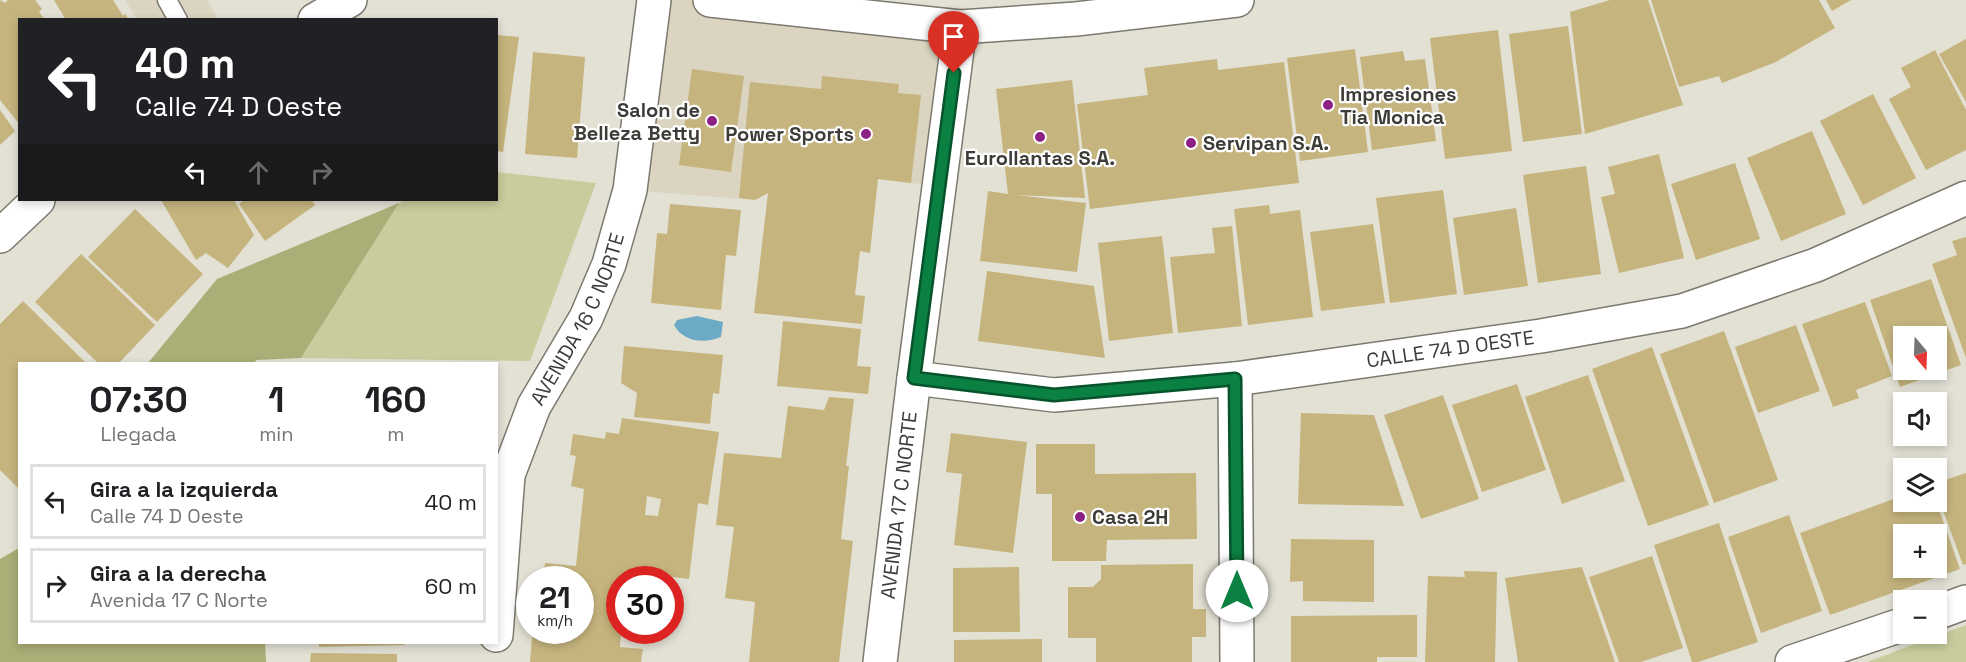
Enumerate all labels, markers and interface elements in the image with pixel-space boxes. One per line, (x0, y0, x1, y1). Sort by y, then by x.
pin (928, 11, 979, 73)
icon: arrive (937, 20, 970, 53)
text: 40 m (135, 37, 235, 90)
icon: left (36, 42, 114, 120)
place label: Impresiones Tia Monica (1340, 81, 1457, 130)
text: Calle 74 D Oeste (135, 89, 342, 124)
place label: Salon de Belleza Betty (573, 97, 700, 146)
marker: Impresiones Tia Monica (1321, 98, 1335, 112)
marker: Salon de Belleza Betty (705, 114, 719, 128)
place label: Power Sports (725, 121, 854, 147)
marker: Power Sports (859, 127, 873, 141)
marker: Eurollantas S.A. (1033, 130, 1047, 144)
place label: Servipan S.A. (1203, 130, 1329, 156)
marker: Servipan S.A. (1184, 136, 1198, 150)
place label: Eurollantas S.A. (965, 145, 1115, 171)
icon: left (179, 156, 212, 189)
icon: ahead (242, 156, 275, 189)
icon: right (305, 156, 338, 189)
street label: AVENIDA 16 C NORTE (524, 230, 630, 410)
street label: CALLE 74 D OESTE (1365, 324, 1536, 373)
north arrow (1893, 326, 1947, 380)
map controls (1893, 326, 1947, 644)
text: 07:30 (89, 377, 188, 423)
text: 1 (268, 377, 284, 423)
text: 160 (365, 377, 427, 423)
button: sound (1893, 392, 1947, 446)
street label: AVENIDA 17 C NORTE (875, 410, 923, 600)
text: Llegada (101, 421, 177, 447)
text: min (259, 421, 294, 447)
text: m (387, 421, 404, 447)
button: layers (1893, 458, 1947, 512)
text: Gira a la izquierda (90, 475, 278, 503)
icon: left (39, 485, 72, 518)
text: 40 m (425, 488, 477, 516)
text: Calle 74 D Oeste (90, 503, 243, 529)
place label: Casa 2H (1092, 504, 1168, 530)
marker: Casa 2H (1073, 510, 1087, 524)
button: + (1893, 524, 1947, 578)
text: Gira a la derecha (90, 559, 267, 587)
position arrow (1205, 559, 1269, 623)
speed limit sign: 30 (606, 566, 684, 644)
icon: right (39, 569, 72, 602)
text: 60 m (425, 572, 477, 600)
text: 21 (539, 578, 571, 617)
text: Avenida 17 C Norte (90, 587, 268, 613)
button: − (1893, 590, 1947, 644)
text: km/h (537, 611, 573, 630)

